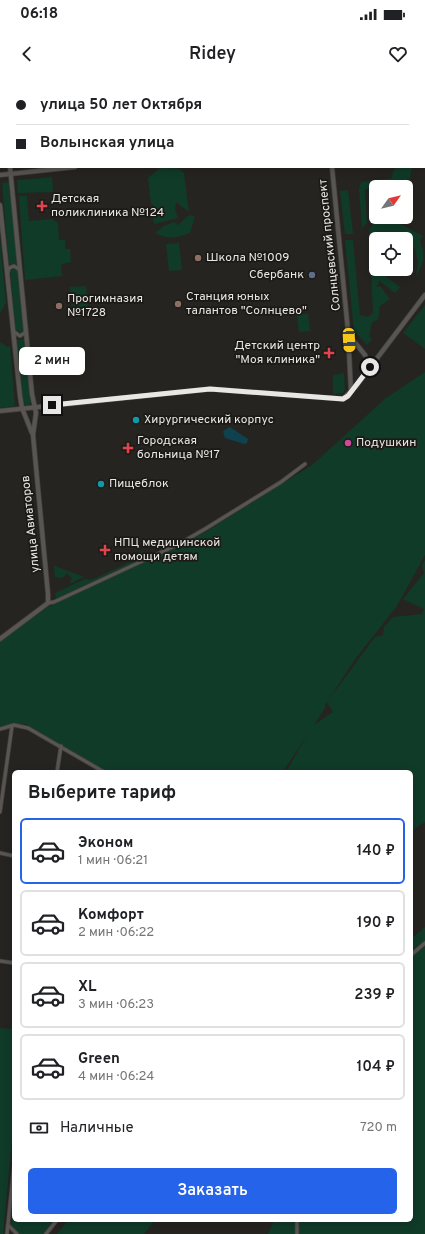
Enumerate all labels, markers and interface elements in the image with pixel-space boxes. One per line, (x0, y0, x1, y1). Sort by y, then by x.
text: 06:18 (20, 5, 58, 24)
icon: back (16, 43, 38, 65)
text: Ridey (189, 43, 236, 66)
icon: heart (387, 43, 409, 65)
text: улица 50 лет Октября (40, 96, 202, 115)
text: Волынская улица (40, 134, 174, 153)
street label: Солнцевский проспект (315, 178, 345, 312)
north arrow (369, 180, 413, 224)
map controls (369, 180, 413, 276)
place label: Детская поликлиника №124 (51, 191, 164, 221)
marker: Детская поликлиника №124 (36, 200, 48, 212)
button: locate (369, 232, 413, 276)
place label: Школа №1009 (206, 250, 290, 266)
marker: Школа №1009 (193, 253, 203, 263)
place label: Сбербанк (249, 267, 304, 283)
marker: Сбербанк (307, 270, 317, 280)
place label: Станция юных талантов "Солнцево" (186, 289, 307, 319)
place label: Прогимназия №1728 (67, 291, 143, 321)
marker: Станция юных талантов "Солнцево" (173, 299, 183, 309)
marker: Прогимназия №1728 (54, 301, 64, 311)
car (342, 328, 356, 352)
place label: Детский центр "Моя клиника" (234, 338, 320, 368)
callout: 2 мин (19, 347, 85, 375)
marker: Детский центр "Моя клиника" (323, 347, 335, 359)
text: 2 мин (34, 353, 70, 369)
route start (361, 358, 379, 376)
route end (43, 396, 61, 414)
place label: Хирургический корпус (144, 412, 274, 428)
marker: Хирургический корпус (131, 415, 141, 425)
place label: Городская больница №17 (137, 433, 220, 463)
place label: Подушкин (356, 435, 416, 451)
marker: Подушкин (343, 438, 353, 448)
marker: Городская больница №17 (122, 442, 134, 454)
street label: улица Авиаторов (18, 475, 44, 573)
place label: Пищеблок (109, 476, 169, 492)
marker: Пищеблок (96, 479, 106, 489)
place label: НПЦ медицинской помощи детям (114, 535, 220, 565)
marker: НПЦ медицинской помощи детям (99, 544, 111, 556)
text: Выберите тариф (28, 782, 176, 805)
icon: car (30, 833, 66, 869)
text: Эконом (78, 834, 133, 853)
text: 140 ₽ (356, 842, 395, 861)
text: 1 мин · 06:21 (78, 853, 148, 869)
icon: car (30, 905, 66, 941)
text: Комфорт (78, 906, 144, 925)
text: 190 ₽ (357, 914, 395, 933)
text: 2 мин · 06:22 (78, 925, 154, 941)
icon: car (30, 977, 66, 1013)
text: XL (78, 978, 96, 997)
text: 239 ₽ (354, 986, 395, 1005)
text: 3 мин · 06:23 (78, 997, 154, 1013)
icon: car (30, 1049, 66, 1085)
text: Green (78, 1050, 120, 1069)
text: 104 ₽ (356, 1058, 395, 1077)
text: 4 мин · 06:24 (78, 1069, 154, 1085)
icon: cash (28, 1117, 50, 1139)
text: Наличные (60, 1119, 134, 1138)
text: 720 m (360, 1120, 397, 1136)
button: Заказать (28, 1168, 397, 1214)

